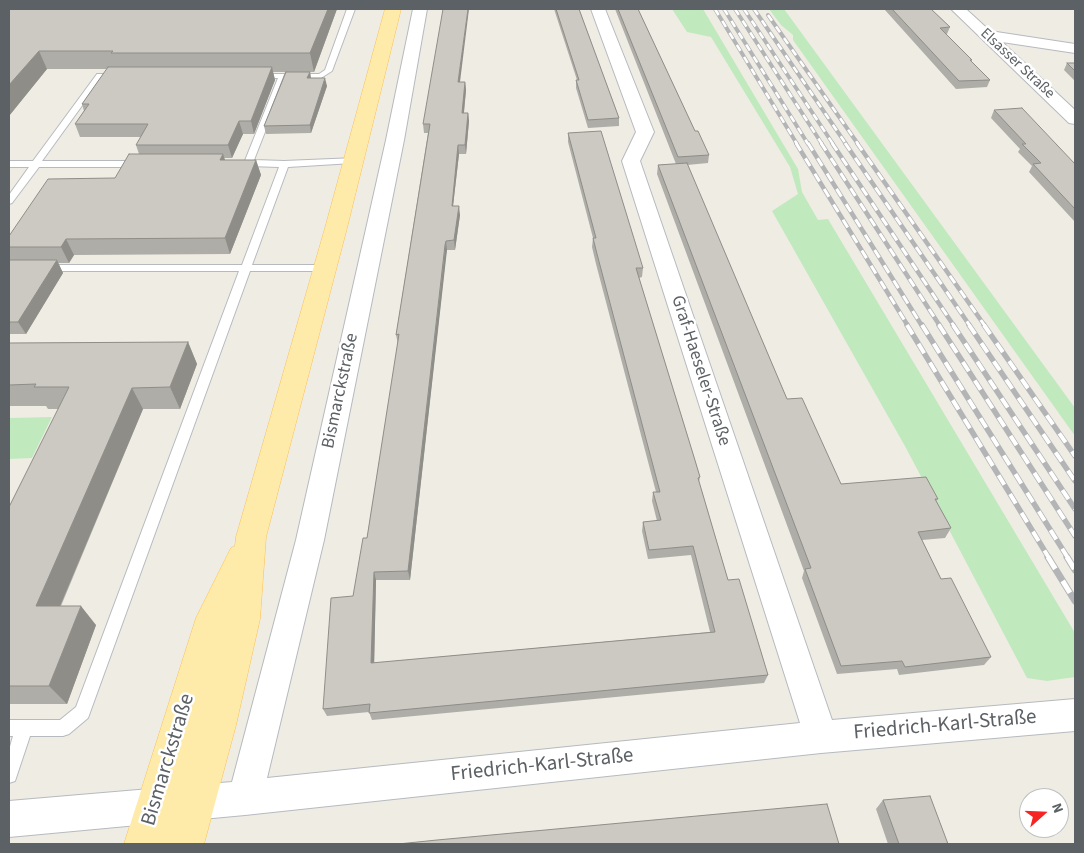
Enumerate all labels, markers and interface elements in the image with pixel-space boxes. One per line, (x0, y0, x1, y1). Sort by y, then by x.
street label: Elsasser Straße (976, 25, 1058, 103)
street label: Graf-Haeseler-Straße (665, 293, 735, 449)
street label: Bismarckstraße (318, 331, 364, 451)
street label: Bismarckstraße (137, 691, 201, 829)
street label: Friedrich-Karl-Straße (852, 705, 1038, 747)
street label: Friedrich-Karl-Straße (449, 744, 635, 788)
north arrow (1019, 788, 1069, 838)
text: N (1046, 800, 1068, 816)

